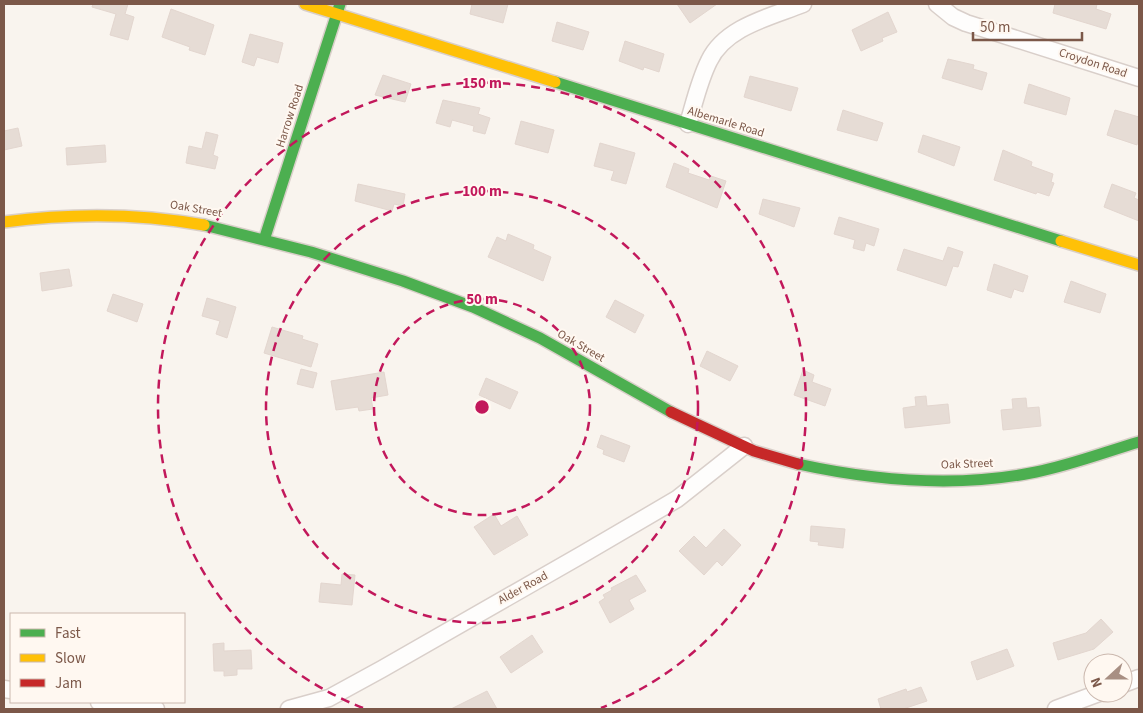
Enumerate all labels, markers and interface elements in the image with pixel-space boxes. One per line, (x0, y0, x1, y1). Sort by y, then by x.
scale bar (973, 10, 1082, 42)
text: 50 m (980, 17, 1010, 38)
street label: Croydon Road (1057, 44, 1129, 82)
text: 150 m (462, 73, 502, 94)
street label: Harrow Road (272, 82, 308, 150)
street label: Albemarle Road (686, 102, 766, 142)
text: 100 m (462, 181, 502, 202)
street label: Oak Street (169, 196, 223, 222)
text: 50 m (466, 289, 498, 310)
street label: Oak Street (554, 326, 608, 366)
centre of rings (473, 398, 491, 416)
street label: Oak Street (941, 455, 993, 473)
street label: Alder Road (495, 567, 551, 609)
legend (10, 613, 185, 703)
text: Fast (55, 623, 81, 644)
text: Slow (55, 648, 86, 669)
north arrow (1083, 653, 1133, 703)
text: Jam (55, 673, 82, 694)
text: N (1086, 674, 1108, 690)

